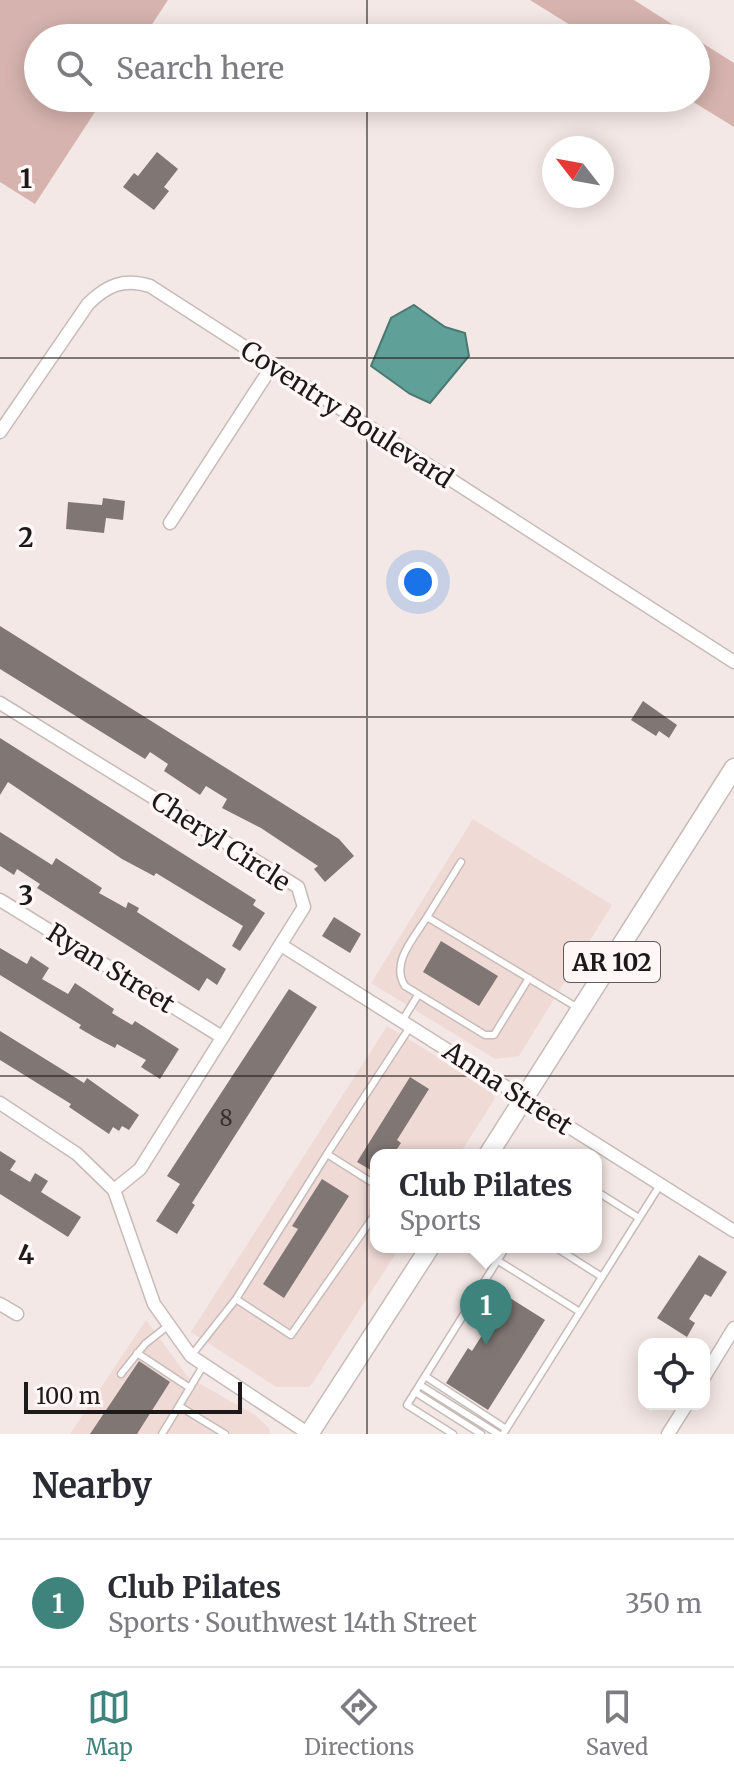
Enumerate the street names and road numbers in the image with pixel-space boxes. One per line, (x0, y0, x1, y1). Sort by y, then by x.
street label: Coventry Boulevard (235, 333, 460, 495)
street label: Cheryl Circle (145, 784, 297, 898)
street label: Ryan Street (41, 916, 181, 1020)
road number: AR 102 (564, 942, 660, 982)
street label: Anna Street (436, 1033, 579, 1142)

